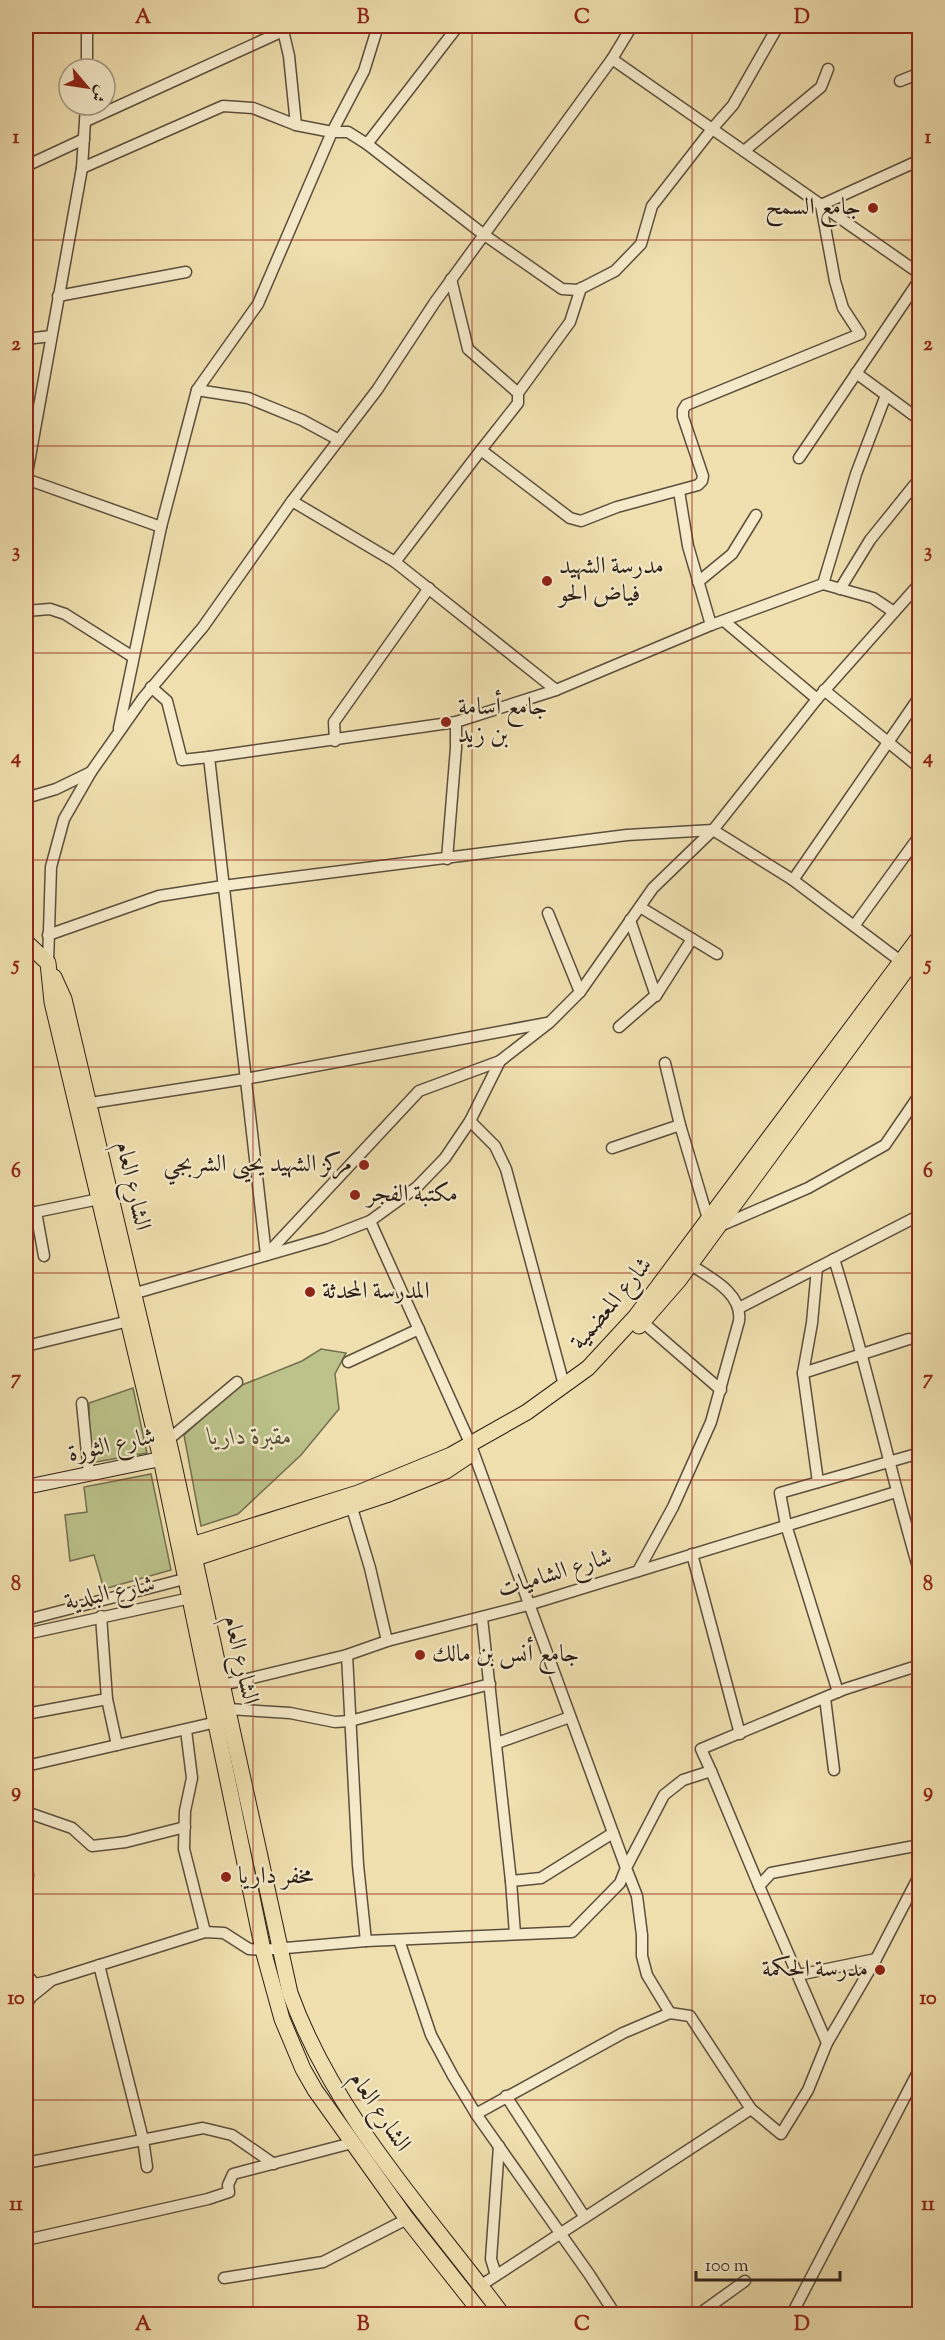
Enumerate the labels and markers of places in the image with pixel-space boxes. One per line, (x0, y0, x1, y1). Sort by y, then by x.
place label: جامع السمح (765, 191, 861, 228)
marker: جامع السمح (866, 201, 880, 215)
place label: مدرسة الشهيد فياض الحو (557, 550, 664, 612)
marker: مدرسة الشهيد فياض الحو (540, 574, 554, 588)
place label: جامع أسامة بن زيد (458, 689, 548, 753)
marker: جامع أسامة بن زيد (439, 715, 453, 729)
place label: مركز الشهيد يحيى الشربجي (163, 1148, 352, 1186)
marker: مركز الشهيد يحيى الشربجي (357, 1158, 371, 1172)
place label: مكتبة الفجر (364, 1178, 458, 1212)
marker: مكتبة الفجر (348, 1188, 362, 1202)
place label: المدرسة المحدثة (322, 1275, 430, 1309)
marker: المدرسة المحدثة (303, 1285, 317, 1299)
place label: جامع أنس بن مالك (432, 1636, 579, 1675)
marker: جامع أنس بن مالك (413, 1648, 427, 1662)
place label: مخفر داريا (238, 1860, 314, 1894)
marker: مخفر داريا (219, 1870, 233, 1884)
place label: مدرسة الحكمة (762, 1953, 868, 1987)
marker: مدرسة الحكمة (873, 1963, 887, 1977)

